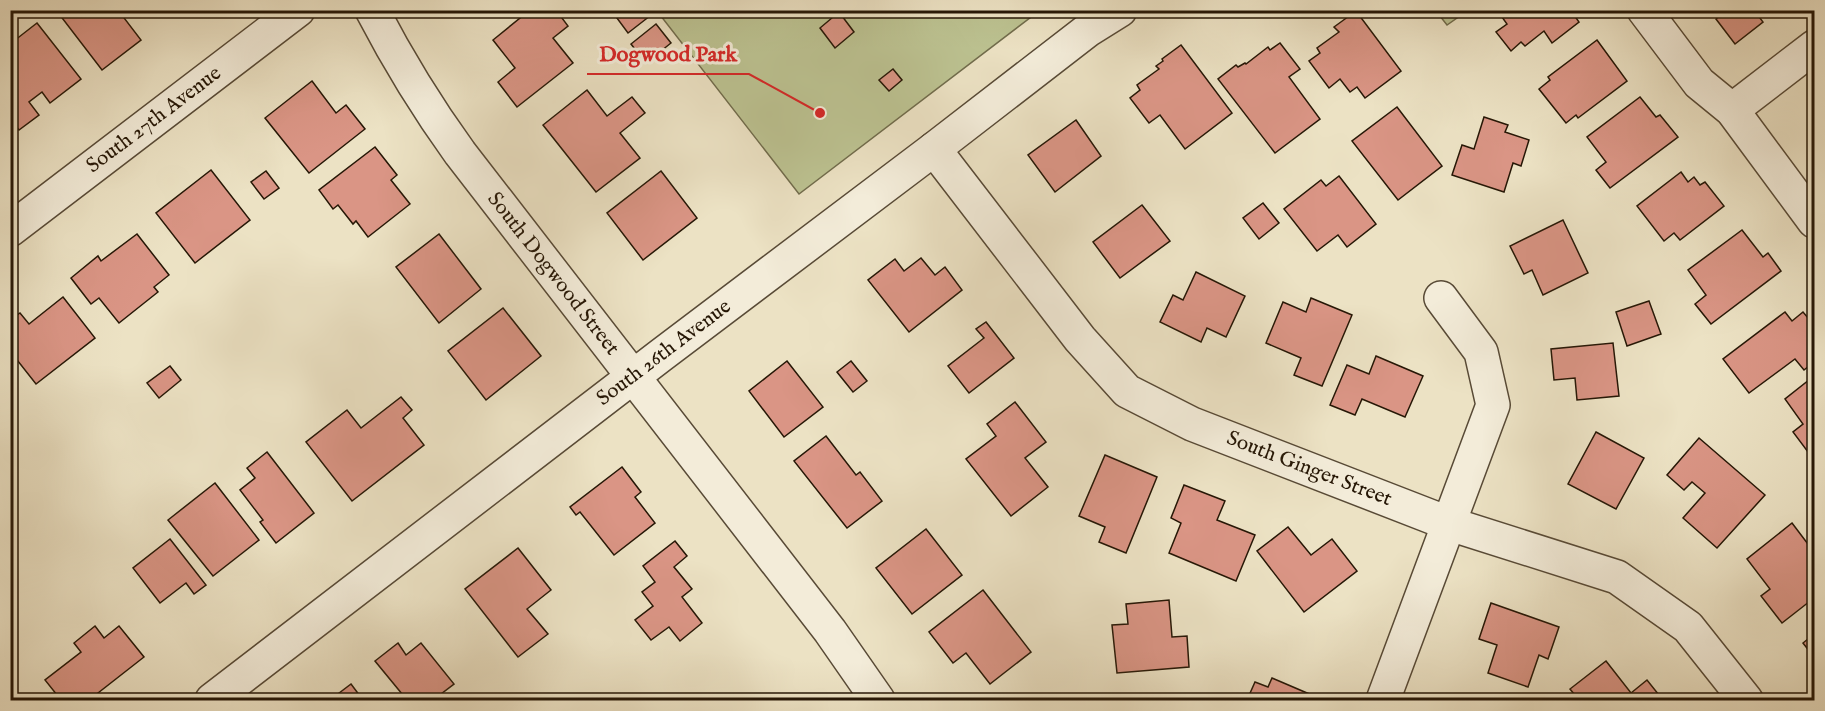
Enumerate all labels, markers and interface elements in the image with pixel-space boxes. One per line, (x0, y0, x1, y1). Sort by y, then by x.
callout: Dogwood Park (587, 34, 749, 74)
text: Dogwood Park (599, 41, 738, 69)
street label: South 27th Avenue (81, 60, 227, 180)
street label: South Dogwood Street (481, 187, 625, 361)
street label: South 26th Avenue (591, 293, 737, 412)
street label: South Ginger Street (1223, 425, 1395, 513)

